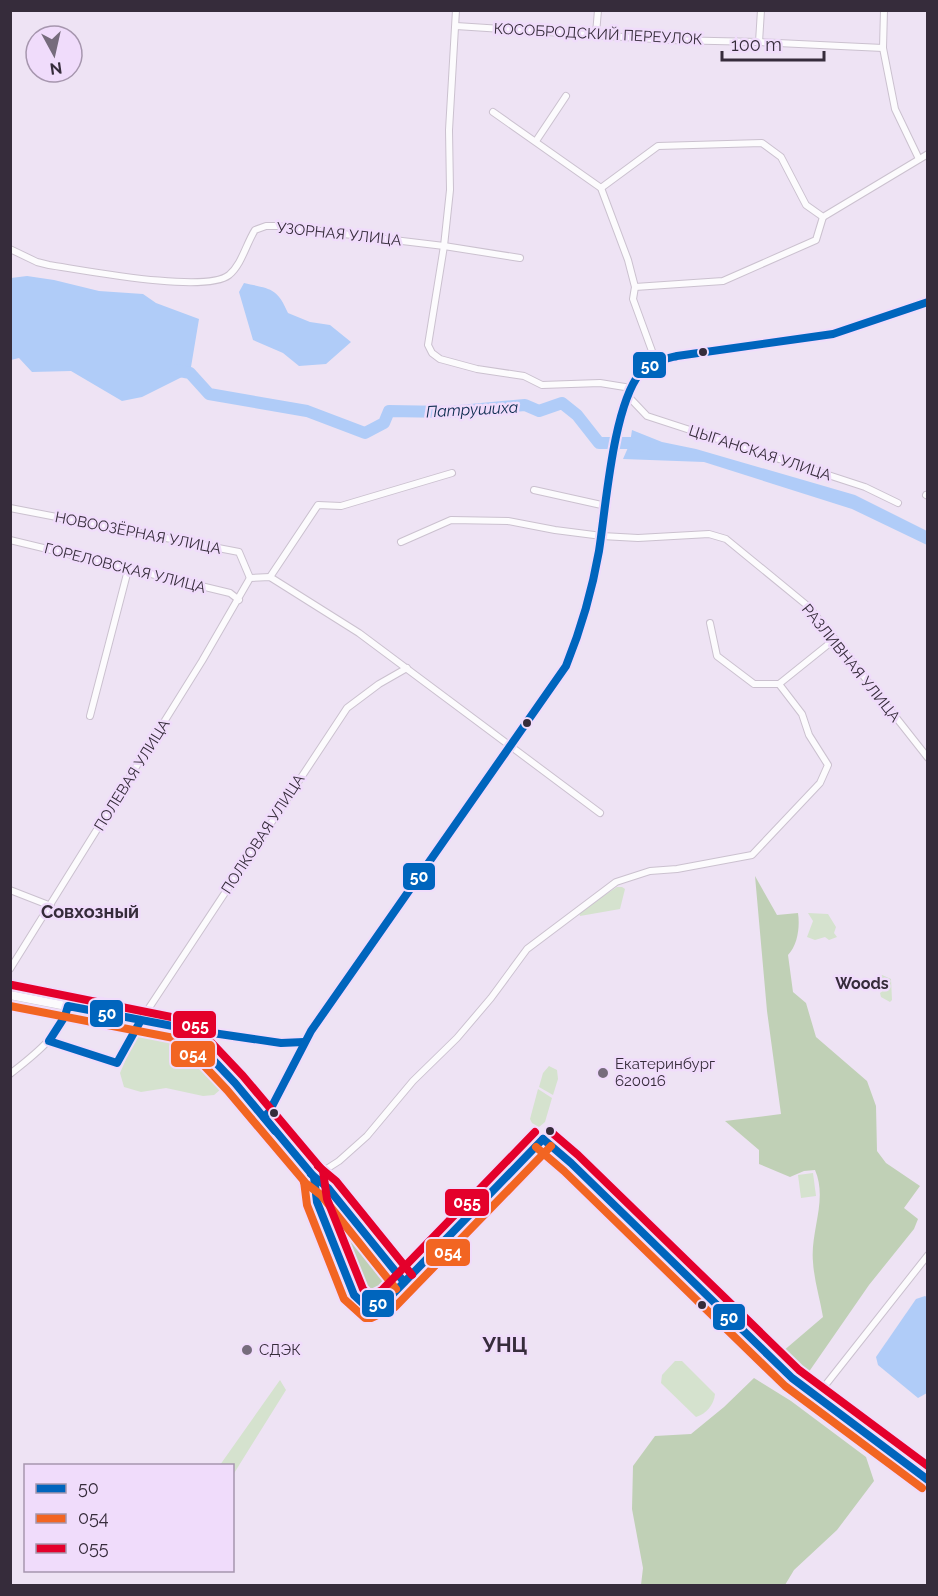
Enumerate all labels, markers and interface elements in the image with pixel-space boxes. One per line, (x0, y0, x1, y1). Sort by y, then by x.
street label: КОСОБРОДСКИЙ ПЕРЕУЛОК (493, 20, 703, 48)
north arrow (24, 24, 84, 84)
scale bar (722, 24, 824, 62)
text: 100 m (731, 34, 782, 55)
text: N (49, 58, 63, 79)
street label: УЗОРНАЯ УЛИЦА (276, 219, 402, 249)
unlabelled marker (697, 346, 709, 358)
line badge: 50 (632, 351, 667, 379)
text: 50 (641, 356, 660, 375)
water label: Патрушиха (425, 398, 519, 421)
street label: ЦЫГАНСКАЯ УЛИЦА (686, 421, 834, 485)
street label: НОВООЗЁРНАЯ УЛИЦА (53, 507, 223, 558)
street label: ГОРЕЛОВСКАЯ УЛИЦА (42, 539, 208, 597)
street label: РАЗЛИВНАЯ УЛИЦА (798, 600, 904, 726)
street label: ПОЛЕВАЯ УЛИЦА (90, 716, 174, 834)
unlabelled marker (521, 717, 533, 729)
street label: ПОЛКОВАЯ УЛИЦА (218, 771, 308, 897)
line badge: 50 (402, 862, 436, 891)
text: 50 (410, 867, 429, 886)
district label: Совхозный (41, 901, 139, 922)
district label: Woods (835, 974, 889, 993)
line badge: 50 (89, 999, 124, 1028)
text: 50 (98, 1004, 117, 1023)
line badge: 055 (172, 1010, 217, 1039)
text: 055 (181, 1016, 209, 1035)
line badge: 054 (170, 1040, 216, 1068)
text: 054 (179, 1045, 207, 1064)
place label: Екатеринбург 620016 (615, 1055, 715, 1090)
marker: Екатеринбург 620016 (596, 1066, 610, 1080)
unlabelled marker (268, 1107, 280, 1119)
unlabelled marker (544, 1125, 556, 1137)
line badge: 055 (444, 1188, 490, 1217)
text: 055 (453, 1193, 481, 1212)
line badge: 054 (425, 1238, 471, 1267)
text: 054 (434, 1243, 462, 1262)
line badge: 50 (361, 1289, 395, 1318)
text: 50 (369, 1294, 388, 1313)
unlabelled marker (696, 1299, 708, 1311)
line badge: 50 (712, 1303, 746, 1331)
text: 50 (720, 1308, 739, 1327)
district label: УНЦ (482, 1332, 528, 1357)
place label: СДЭК (259, 1341, 301, 1359)
marker: СДЭК (240, 1343, 254, 1357)
legend (24, 1464, 234, 1572)
text: 50 (78, 1477, 99, 1498)
text: 054 (78, 1507, 109, 1528)
text: 055 (78, 1537, 109, 1558)

